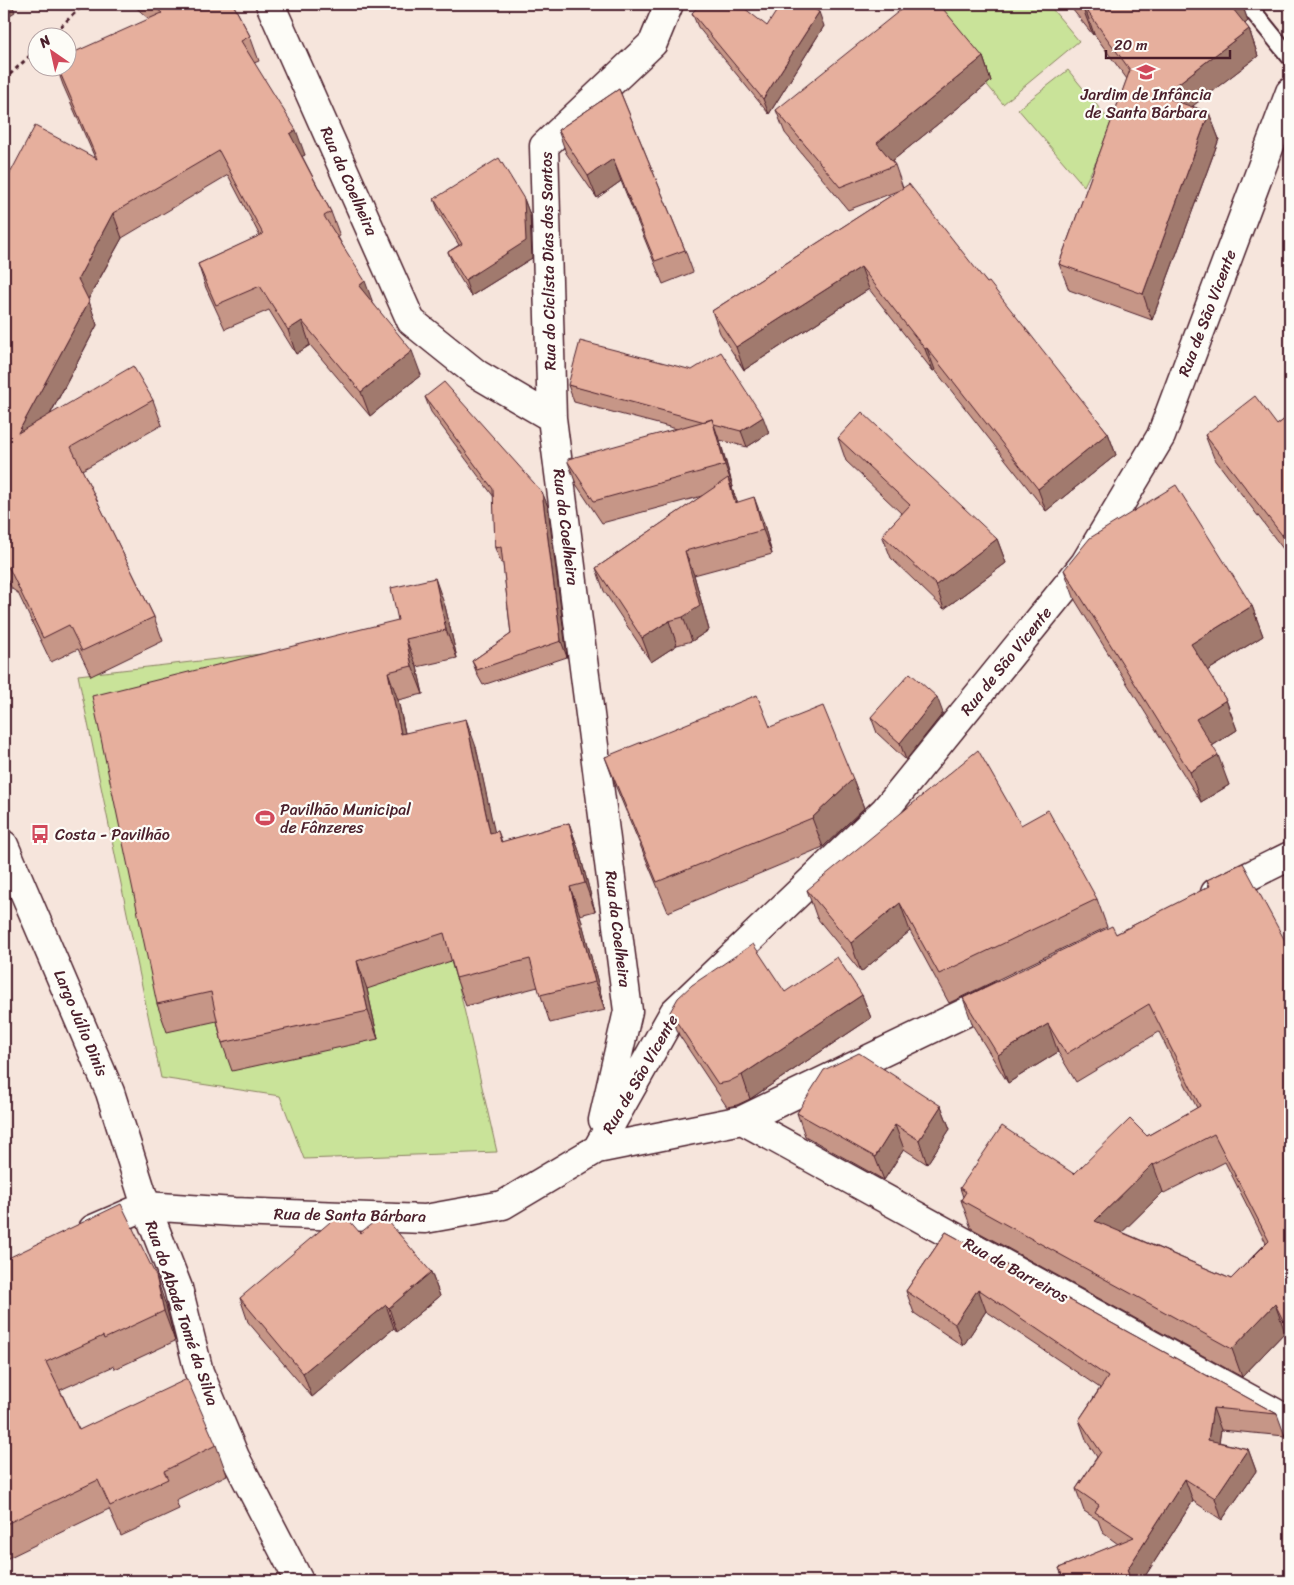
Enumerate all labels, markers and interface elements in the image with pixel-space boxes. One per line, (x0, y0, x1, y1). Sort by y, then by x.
north arrow (28, 28, 78, 78)
text: N (33, 28, 56, 55)
scale bar (1106, 28, 1230, 60)
text: 20 m (1114, 32, 1148, 58)
school or university icon: Jardim de Infância de Santa Bárbara (1135, 61, 1157, 83)
place label: Jardim de Infância de Santa Bárbara (1080, 80, 1212, 127)
street label: Rua da Coelheira (312, 122, 386, 241)
street label: Rua do Ciclista Dias dos Santos (532, 151, 564, 371)
street label: Rua de São Vicente (1169, 245, 1245, 381)
street label: Rua da Coelheira (544, 467, 588, 588)
street label: Rua de São Vicente (953, 600, 1059, 722)
place label: Pavilhão Municipal de Fânzeres (280, 795, 411, 842)
sports icon: Pavilhão Municipal de Fânzeres (254, 807, 276, 829)
place label: Costa - Pavilhão (55, 820, 170, 849)
bus stop icon: Costa - Pavilhão (29, 823, 51, 845)
street label: Rua da Coelheira (596, 869, 640, 990)
street label: Largo Júlio Dinis (45, 965, 117, 1082)
street label: Rua de São Vicente (594, 1009, 686, 1139)
street label: Rua de Santa Bárbara (274, 1199, 426, 1231)
street label: Rua do Abade Tomé da Silva (137, 1217, 227, 1409)
street label: Rua de Barreiros (958, 1229, 1075, 1311)

